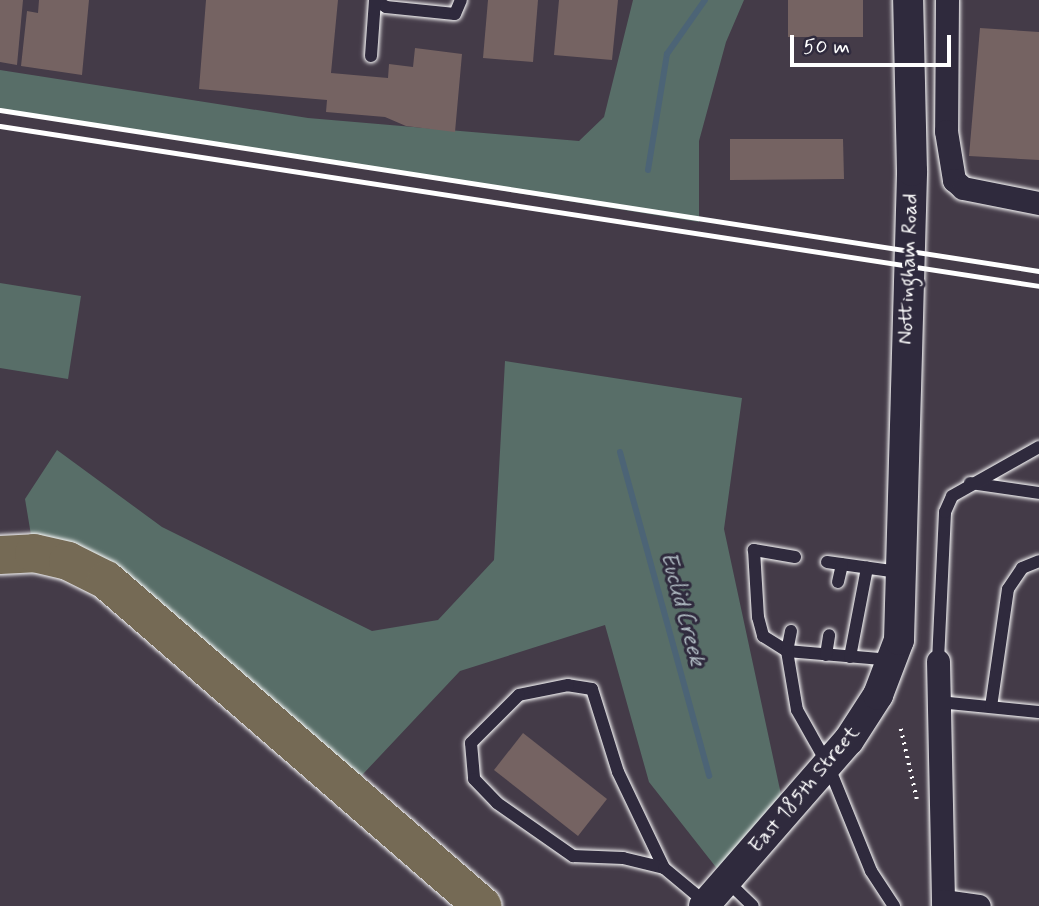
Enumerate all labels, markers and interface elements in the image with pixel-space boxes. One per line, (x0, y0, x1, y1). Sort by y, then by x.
scale bar (794, 21, 955, 65)
text: 50 m (803, 33, 850, 61)
street label: Nottingham Road (893, 193, 923, 345)
water label: Euclid Creek (653, 548, 711, 670)
street label: East 185th Street (743, 720, 865, 858)

